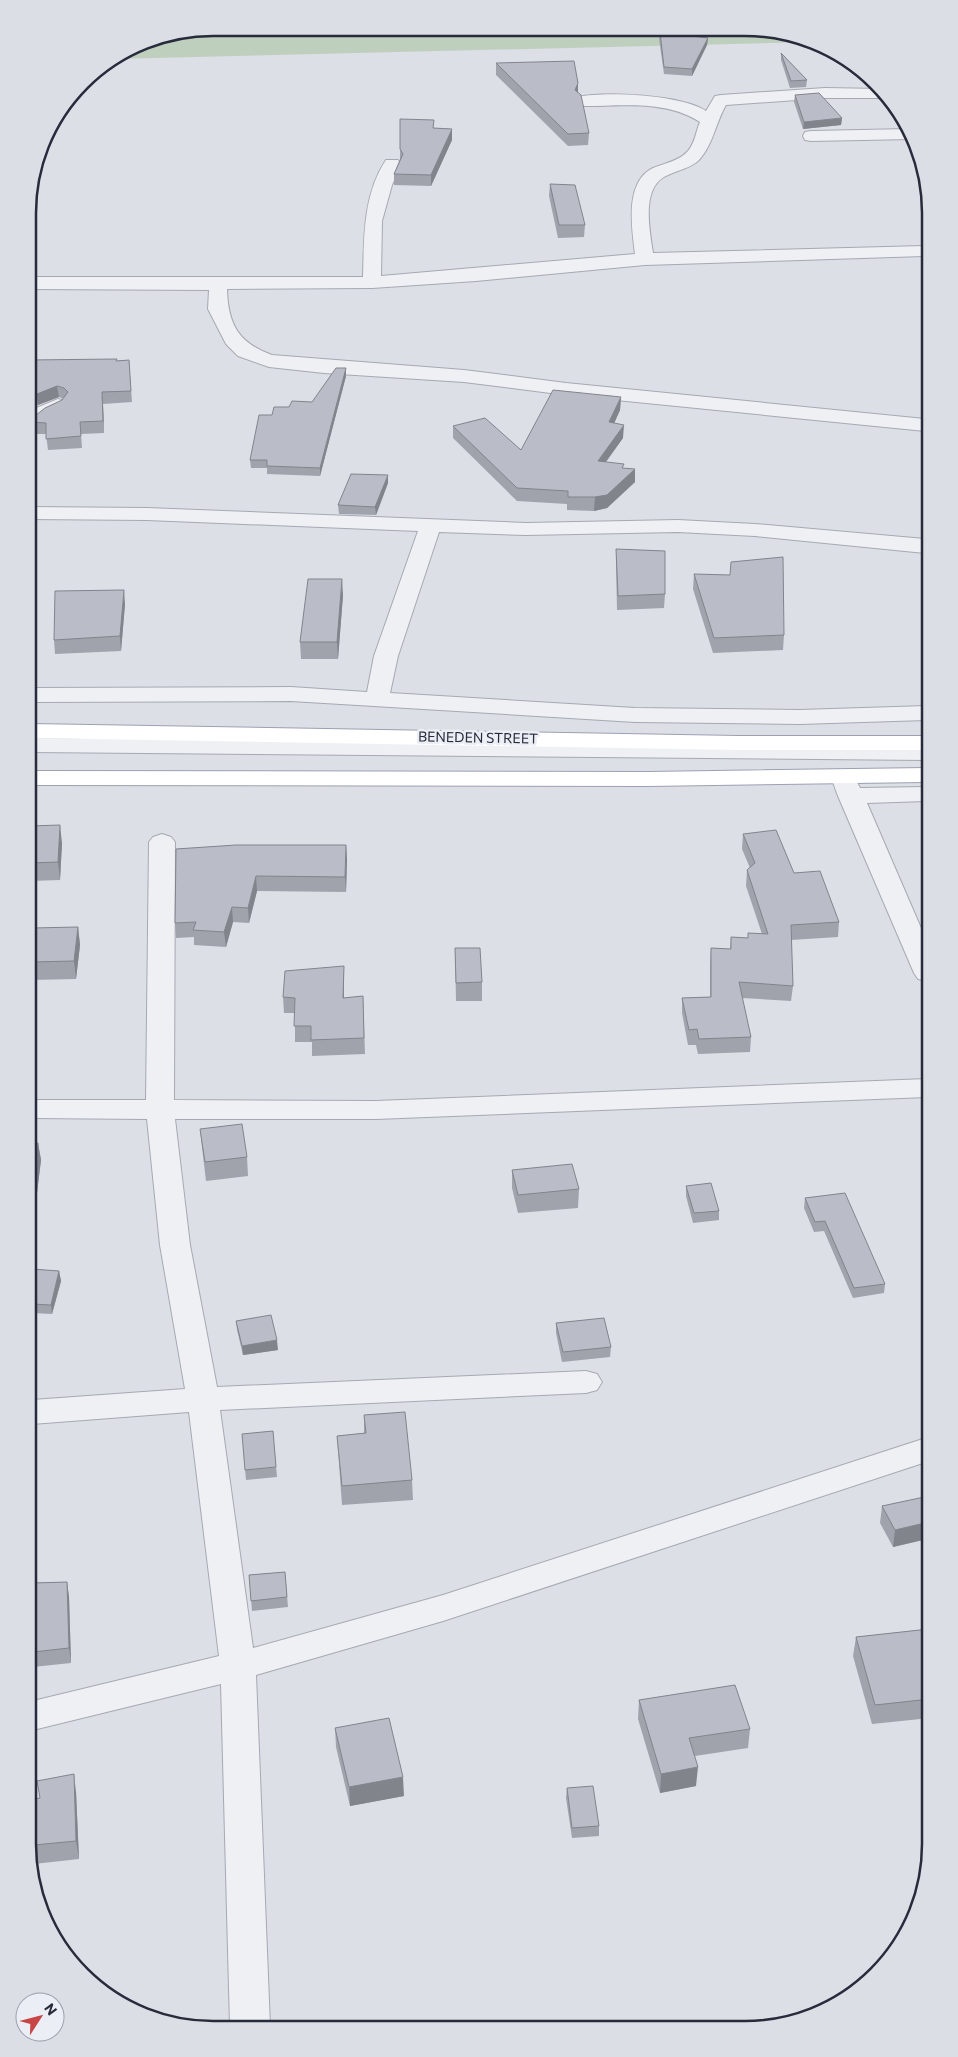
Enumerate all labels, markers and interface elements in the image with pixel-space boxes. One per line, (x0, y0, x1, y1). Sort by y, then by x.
street label: BENEDEN STREET (418, 727, 538, 747)
north arrow (15, 1992, 65, 2042)
text: N (41, 2000, 61, 2018)

